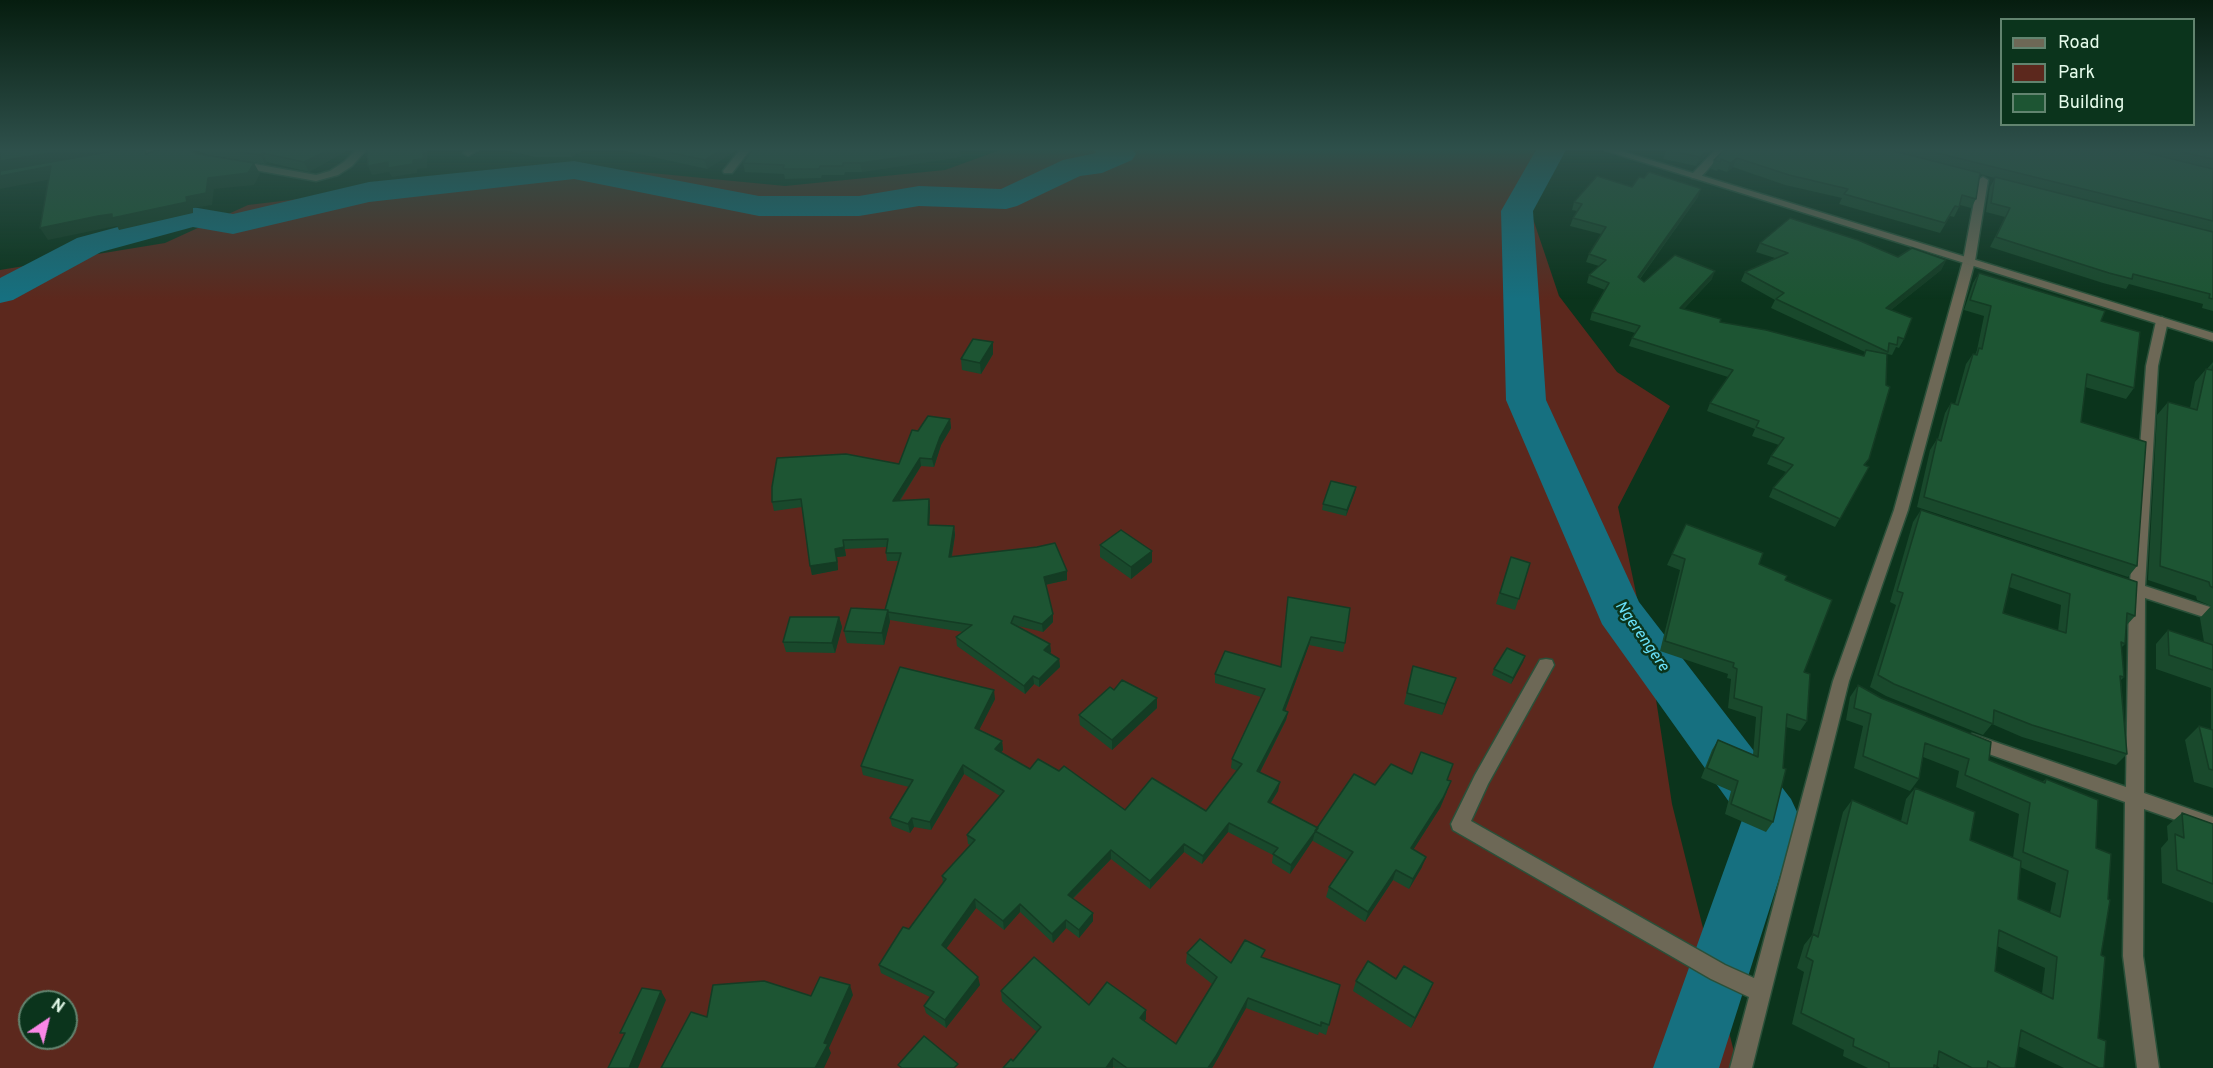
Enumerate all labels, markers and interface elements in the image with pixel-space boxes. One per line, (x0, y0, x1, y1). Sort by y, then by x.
legend (2000, 18, 2195, 126)
text: Road (2058, 32, 2100, 55)
text: Park (2058, 62, 2095, 85)
text: Building (2058, 92, 2124, 115)
water label: Ngerengere (1610, 598, 1672, 676)
north arrow (18, 990, 78, 1050)
text: N (47, 995, 68, 1018)

